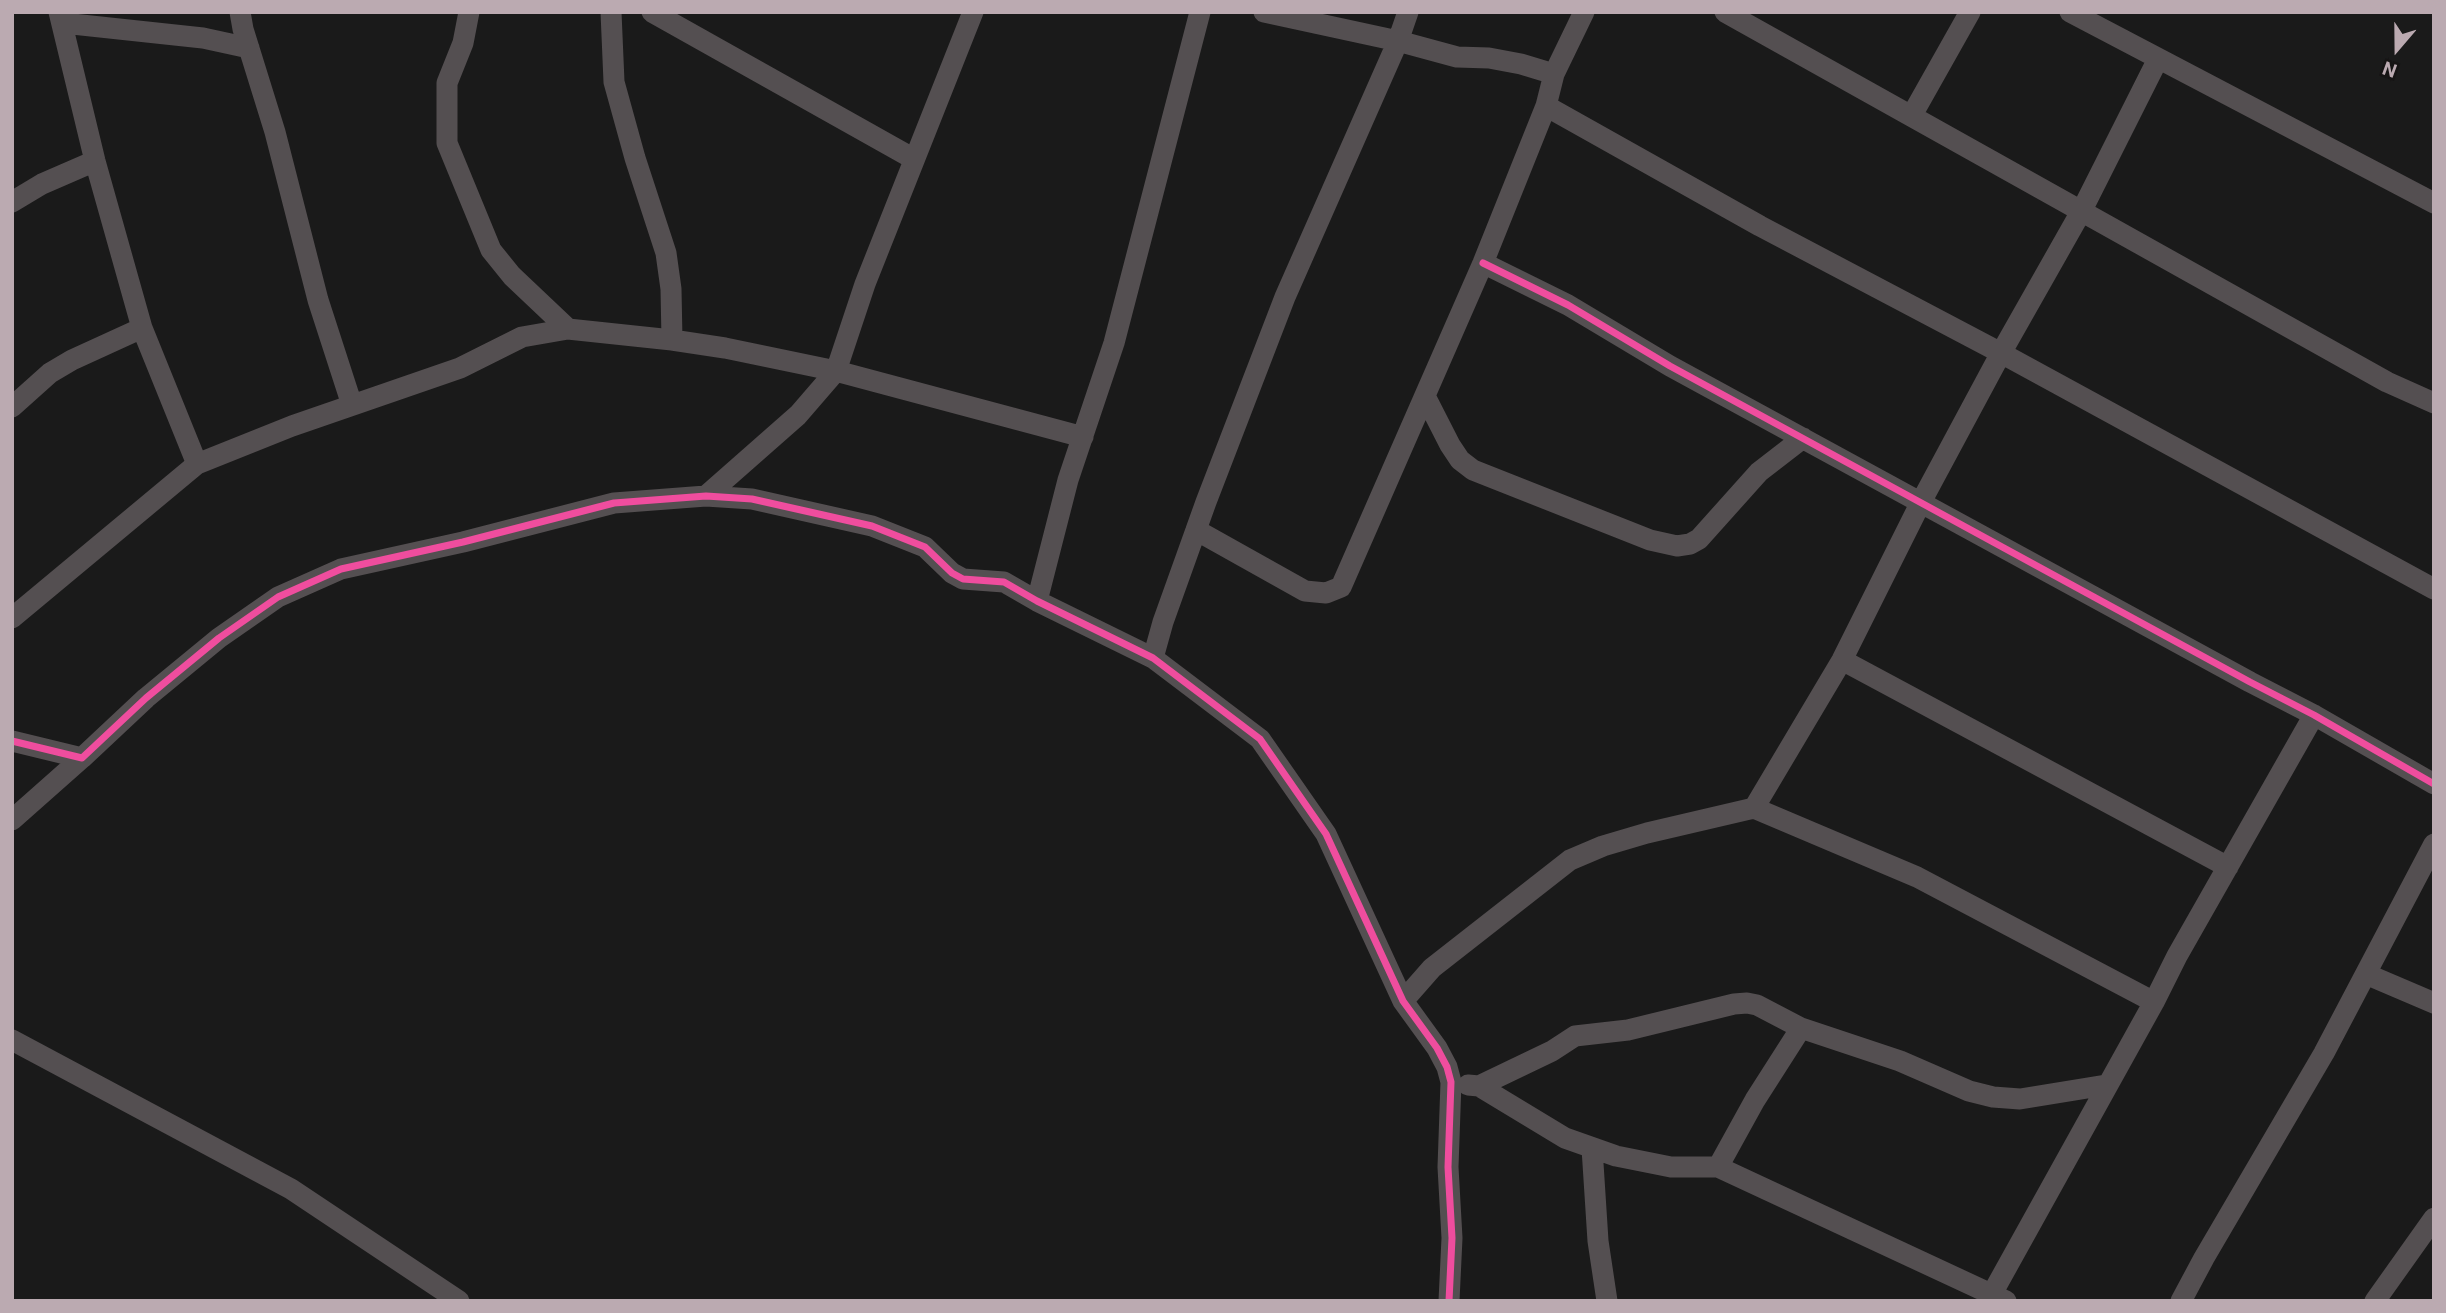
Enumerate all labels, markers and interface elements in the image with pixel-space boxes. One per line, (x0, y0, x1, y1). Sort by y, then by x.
north arrow (2362, 14, 2432, 84)
text: N (2379, 56, 2400, 82)

